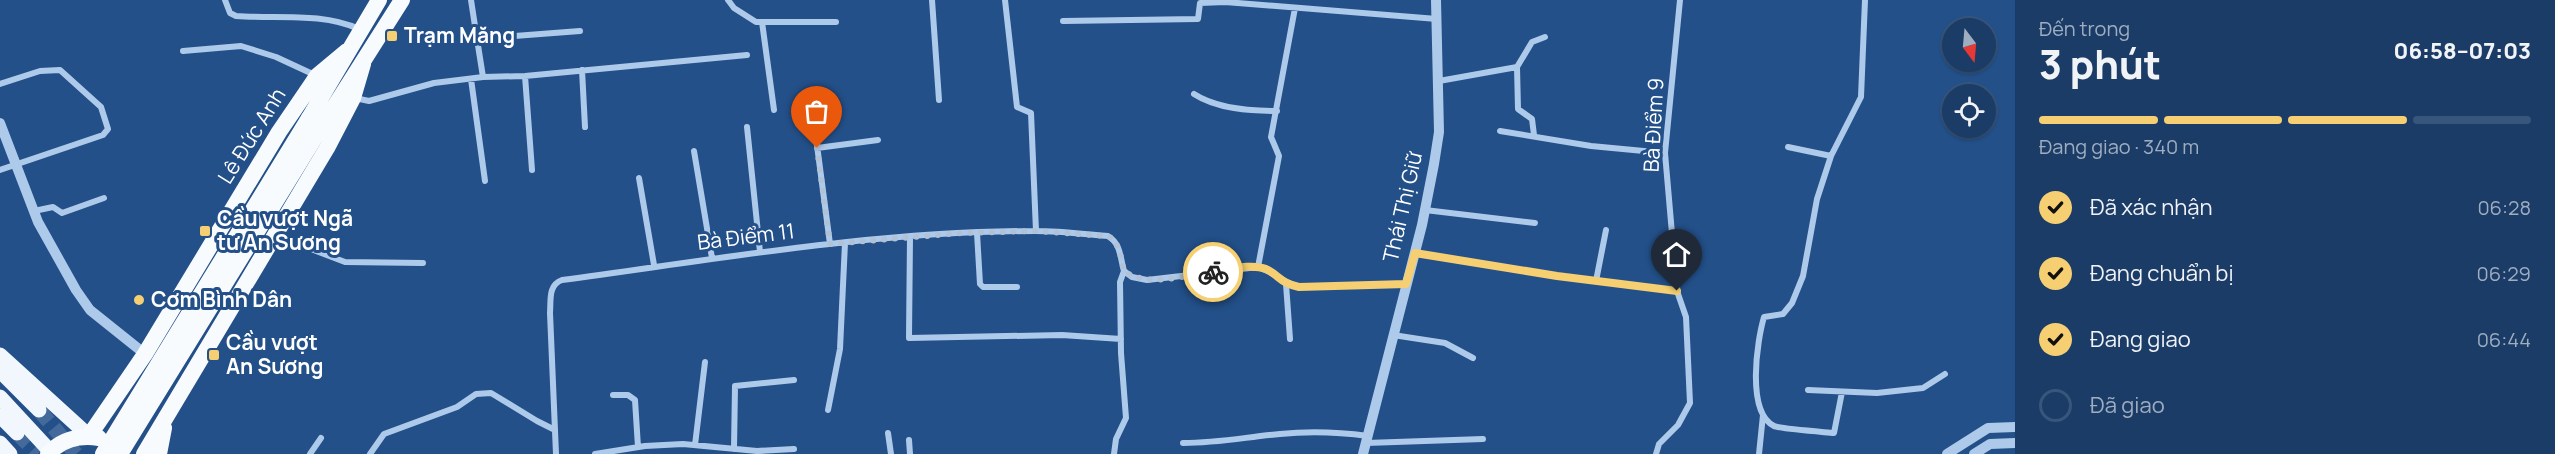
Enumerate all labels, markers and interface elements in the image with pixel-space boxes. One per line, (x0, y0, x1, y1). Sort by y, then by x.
text: Đến trong (2039, 15, 2130, 42)
north arrow (1942, 18, 1996, 72)
map controls (1942, 18, 1996, 138)
place label: Trạm Măng (404, 21, 515, 49)
marker: Trạm Măng (385, 29, 399, 43)
text: 06:58–07:03 (2394, 36, 2531, 66)
text: 3 phút (2039, 37, 2161, 91)
street label: Bà Điểm 9 (1637, 77, 1669, 173)
street label: Lê Đức Anh (211, 82, 292, 189)
button: locate (1942, 84, 1996, 138)
pin (791, 86, 842, 148)
icon: bag (800, 95, 833, 128)
text: Đang giao · 340 m (2039, 133, 2199, 160)
street label: Thái Thị Giữ (1376, 149, 1428, 265)
icon: check (2039, 191, 2072, 224)
text: Đã xác nhận (2090, 192, 2213, 222)
text: 06:28 (2477, 194, 2531, 221)
place label: Cầu vượt Ngã tư An Sương (217, 204, 353, 256)
street label: Bà Điểm 11 (696, 216, 796, 256)
marker: Cầu vượt Ngã tư An Sương (198, 224, 212, 238)
pin (1651, 229, 1702, 291)
icon: home (1660, 238, 1693, 271)
courier (1183, 242, 1243, 302)
icon: bike (1197, 256, 1230, 289)
icon: check (2039, 257, 2072, 290)
text: Đang chuẩn bị (2090, 258, 2234, 288)
text: 06:29 (2477, 260, 2531, 287)
place label: Cơm Bình Dân (151, 285, 292, 313)
marker: Cơm Bình Dân (132, 293, 146, 307)
icon: check (2039, 323, 2072, 356)
text: Đang giao (2090, 324, 2191, 354)
text: 06:44 (2477, 326, 2531, 353)
place label: Cầu vượt An Sương (226, 328, 323, 380)
marker: Cầu vượt An Sương (207, 348, 221, 362)
text: Đã giao (2090, 390, 2165, 420)

